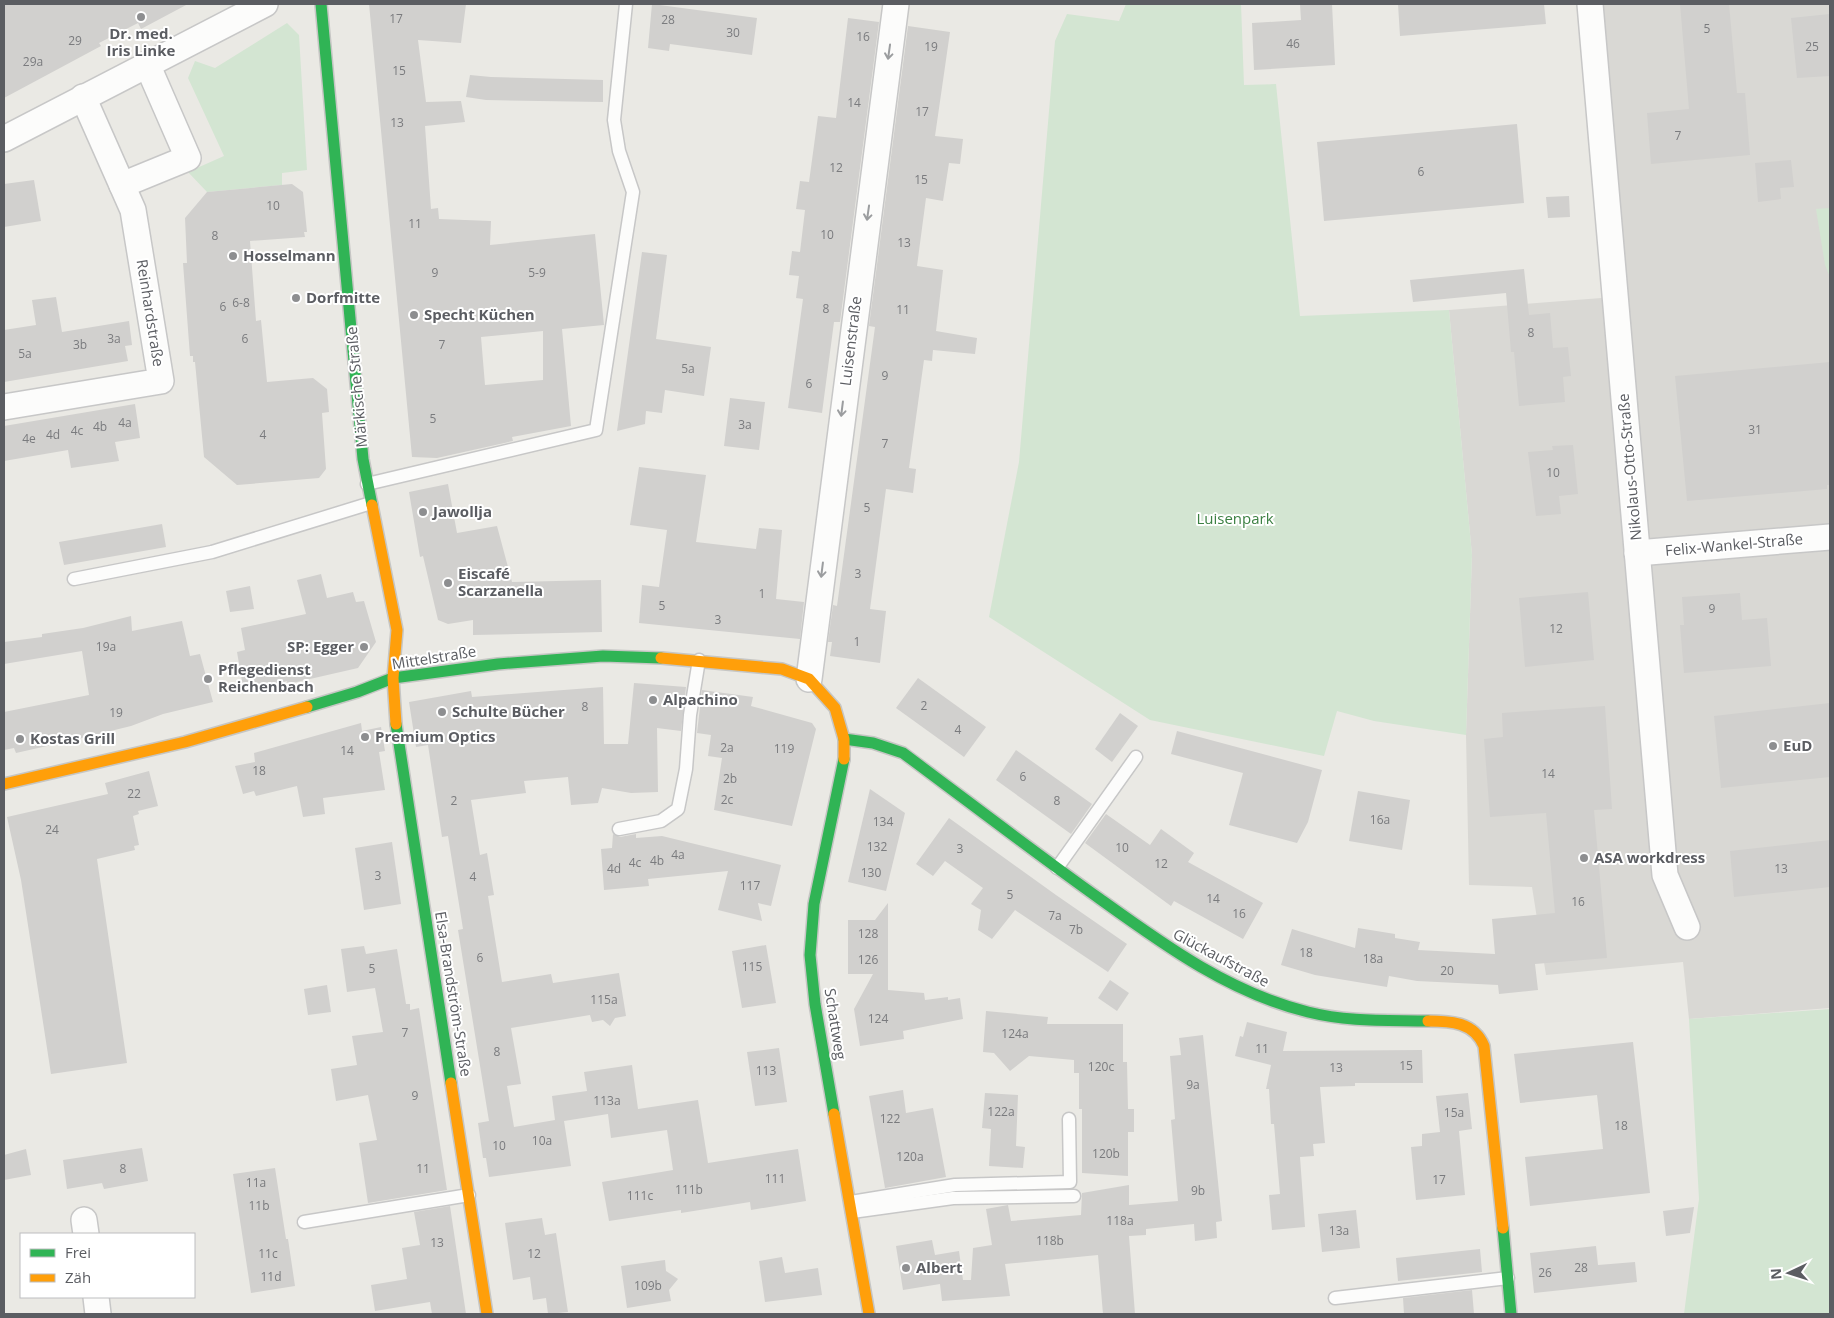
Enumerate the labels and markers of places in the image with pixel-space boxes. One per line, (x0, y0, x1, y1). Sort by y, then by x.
marker: Dr. med. Iris Linke (135, 11, 147, 23)
place label: Dr. med. Iris Linke (107, 23, 176, 60)
place label: Hosselmann (243, 245, 336, 265)
marker: Hosselmann (227, 250, 239, 262)
place label: Dorfmitte (306, 287, 380, 307)
marker: Dorfmitte (290, 292, 302, 304)
place label: Specht Küchen (424, 304, 535, 324)
marker: Specht Küchen (408, 309, 420, 321)
place label: Jawollja (431, 501, 492, 521)
marker: Jawollja (417, 506, 429, 518)
place label: Eiscafé Scarzanella (458, 563, 543, 600)
marker: Eiscafé Scarzanella (442, 577, 454, 589)
place label: SP: Egger (287, 636, 354, 656)
marker: SP: Egger (358, 641, 370, 653)
place label: Pflegedienst Reichenbach (218, 659, 314, 696)
marker: Pflegedienst Reichenbach (202, 673, 214, 685)
place label: Alpachino (663, 689, 738, 709)
marker: Alpachino (647, 694, 659, 706)
place label: Schulte Bücher (452, 701, 565, 721)
marker: Schulte Bücher (436, 706, 448, 718)
place label: Premium Optics (375, 726, 496, 746)
place label: Kostas Grill (30, 728, 115, 748)
marker: Premium Optics (359, 731, 371, 743)
marker: Kostas Grill (14, 733, 26, 745)
place label: EuD (1783, 735, 1812, 755)
marker: EuD (1767, 740, 1779, 752)
place label: ASA workdress (1594, 847, 1705, 867)
marker: ASA workdress (1578, 852, 1590, 864)
place label: Albert (916, 1257, 963, 1277)
marker: Albert (900, 1262, 912, 1274)

